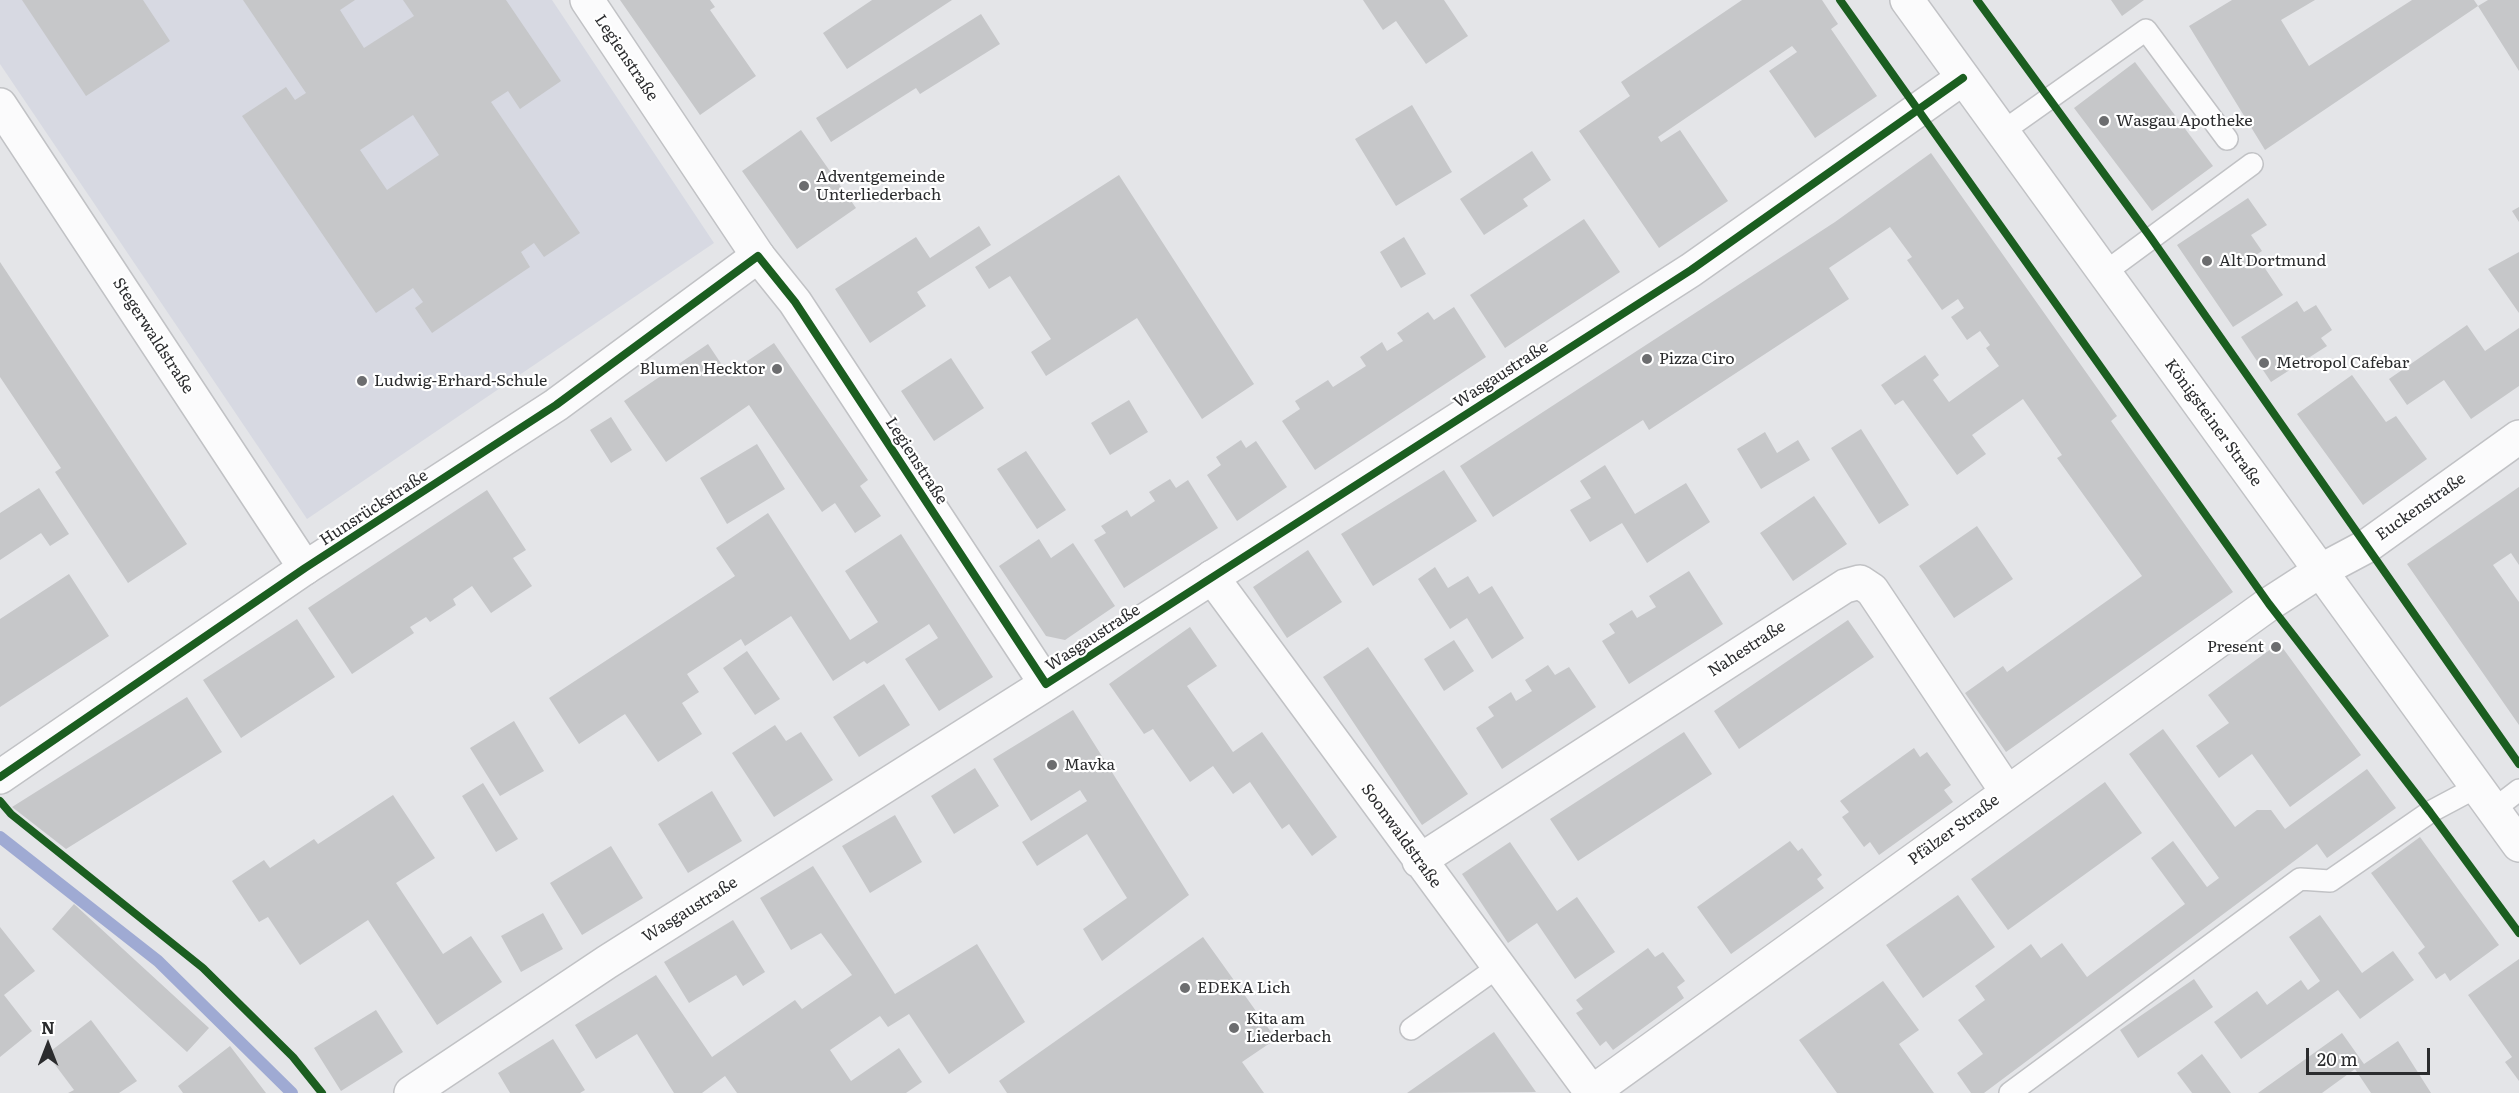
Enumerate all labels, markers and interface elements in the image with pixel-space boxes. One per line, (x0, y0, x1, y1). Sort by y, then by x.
street label: Legienstraße (590, 11, 662, 105)
place label: Wasgau Apotheke (2116, 111, 2253, 131)
marker: Wasgau Apotheke (2097, 114, 2111, 128)
place label: Adventgemeinde Unterliederbach (816, 167, 945, 205)
marker: Adventgemeinde Unterliederbach (797, 179, 811, 193)
place label: Alt Dortmund (2219, 251, 2326, 271)
marker: Alt Dortmund (2200, 254, 2214, 268)
street label: Stegerwaldstraße (108, 275, 198, 397)
street label: Wasgaustraße (1450, 337, 1552, 413)
place label: Pizza Ciro (1659, 349, 1735, 369)
marker: Pizza Ciro (1640, 352, 1654, 366)
place label: Metropol Cafebar (2276, 353, 2409, 373)
street label: Königsteiner Straße (2160, 356, 2266, 490)
marker: Metropol Cafebar (2257, 356, 2271, 370)
place label: Blumen Hecktor (640, 359, 765, 379)
marker: Blumen Hecktor (770, 362, 784, 376)
place label: Ludwig-Erhard-Schule (374, 371, 547, 391)
marker: Ludwig-Erhard-Schule (355, 374, 369, 388)
street label: Legienstraße (881, 414, 951, 508)
street label: Hunsrückstraße (316, 466, 432, 550)
street label: Euckenstraße (2373, 469, 2469, 545)
street label: Wasgaustraße (1042, 600, 1144, 676)
street label: Nahestraße (1705, 617, 1789, 681)
place label: Present (2207, 637, 2264, 657)
marker: Present (2269, 640, 2283, 654)
place label: Mavka (1064, 755, 1115, 775)
marker: Mavka (1045, 758, 1059, 772)
street label: Soonwaldstraße (1357, 780, 1445, 892)
street label: Pfälzer Straße (1905, 791, 2003, 869)
street label: Wasgaustraße (639, 873, 741, 947)
place label: EDEKA Lich (1197, 978, 1291, 998)
marker: EDEKA Lich (1178, 981, 1192, 995)
place label: Kita am Liederbach (1246, 1009, 1332, 1047)
north arrow (18, 1015, 78, 1075)
text: N (41, 1015, 55, 1039)
marker: Kita am Liederbach (1227, 1021, 1241, 1035)
scale bar (2309, 1036, 2434, 1074)
text: 20 m (2317, 1045, 2358, 1072)

